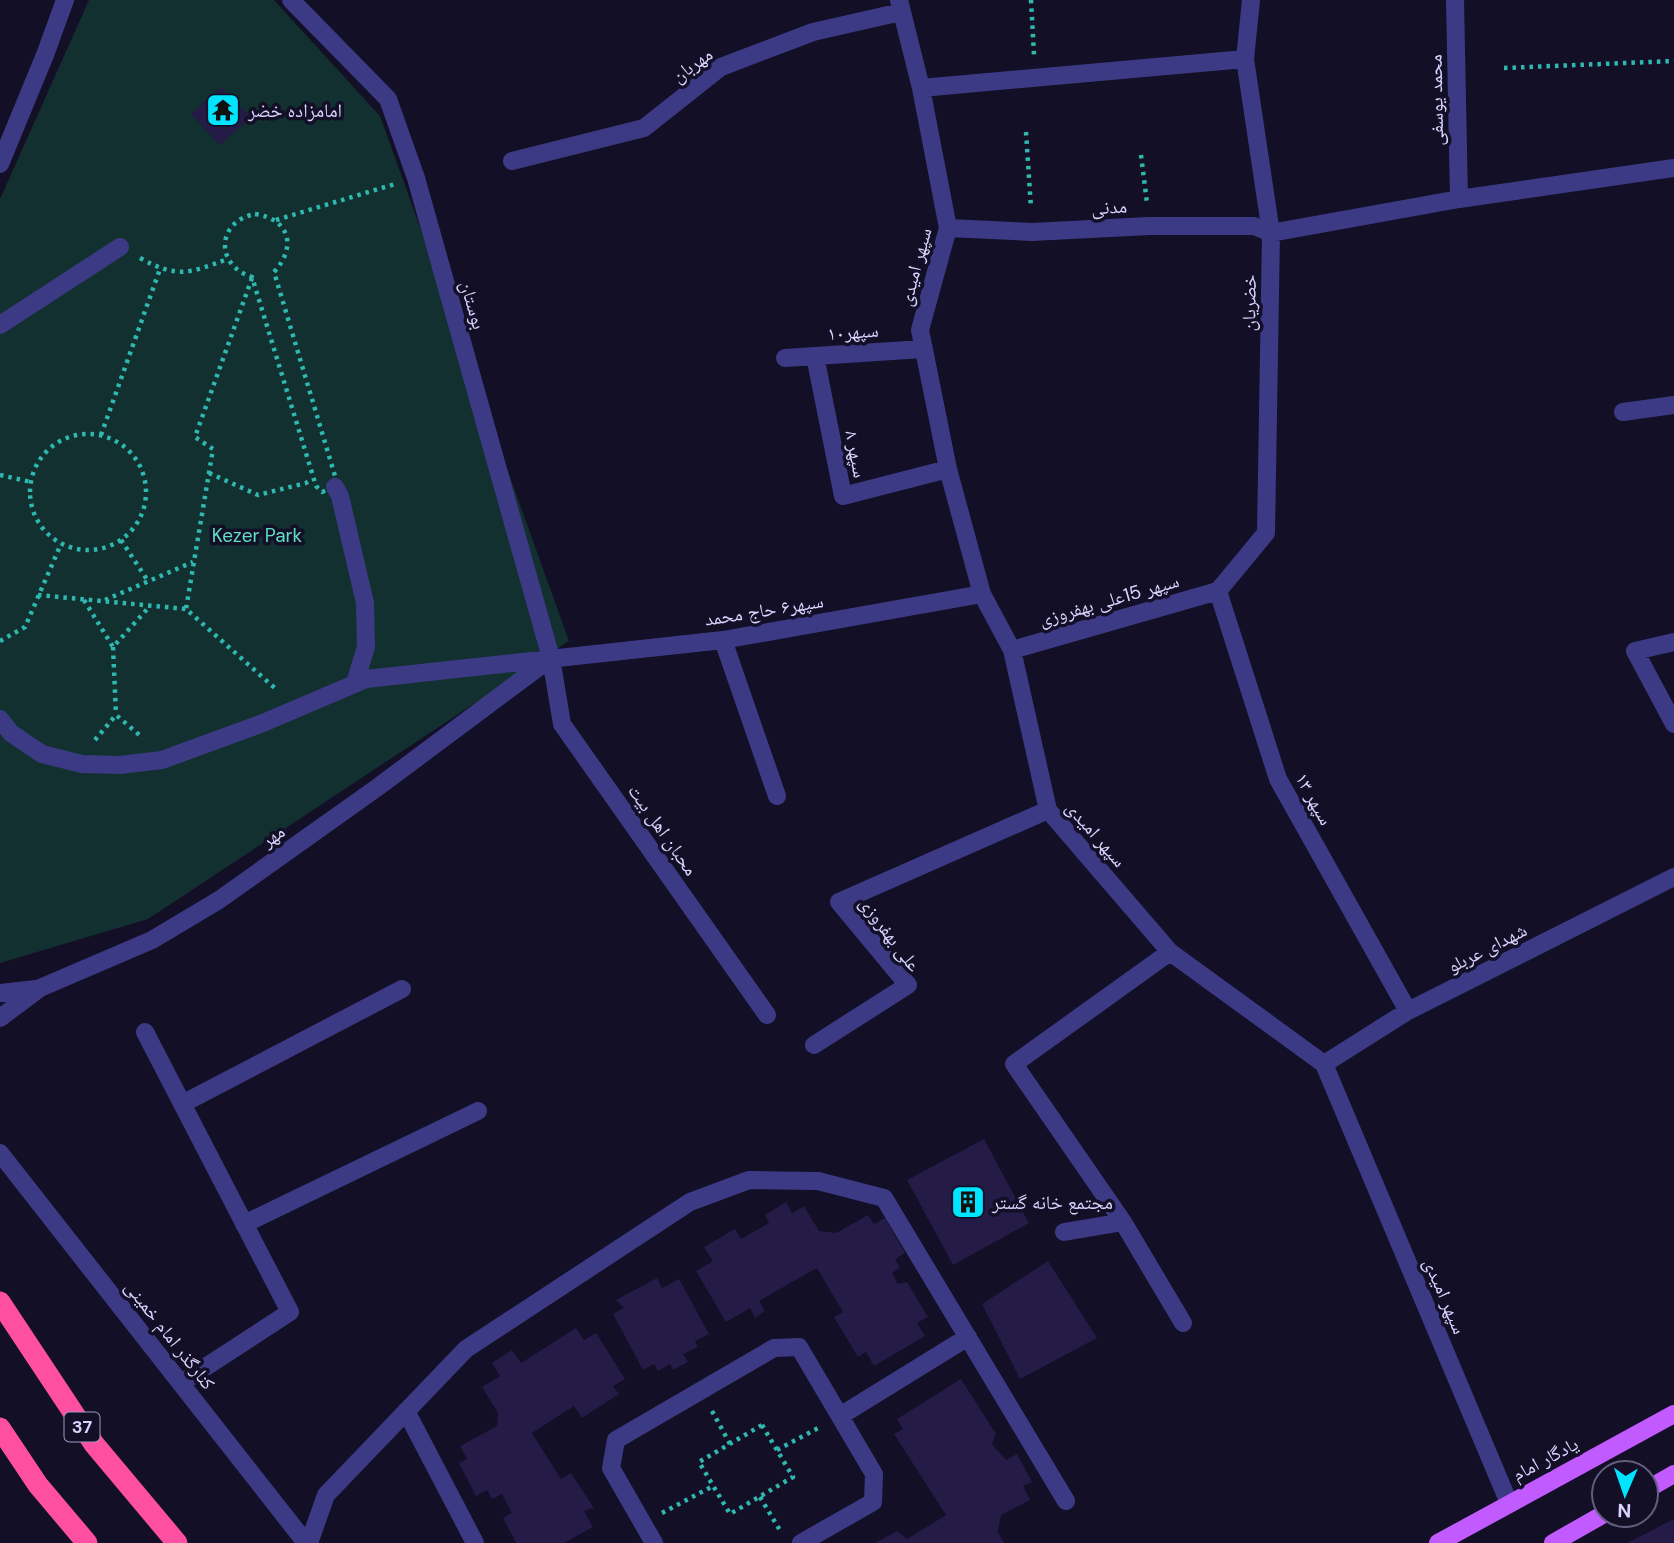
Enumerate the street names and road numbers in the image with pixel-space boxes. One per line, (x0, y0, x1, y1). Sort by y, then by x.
street label: مهربان (667, 42, 717, 88)
street label: محمد یوسفی (1423, 54, 1449, 146)
street label: مدنی (1090, 194, 1128, 220)
street label: سپهر امیدی (893, 225, 937, 309)
street label: خضریان (1236, 274, 1262, 332)
street label: بوستان (454, 278, 492, 332)
street label: سپهر۱۰ (827, 318, 879, 346)
street label: سپهر ۸ (839, 428, 873, 480)
street label: سپهر 15علی بهفروزی (1036, 568, 1182, 632)
street label: سپهر۶ حاج محمد (703, 588, 825, 632)
street label: سپهر ۱۳ (1289, 768, 1339, 830)
street label: محبان اهل بیت (622, 779, 704, 881)
street label: سپهر امیدی (1060, 796, 1132, 872)
street label: مهر (255, 819, 290, 854)
street label: علی بهفروزی (854, 891, 927, 977)
street label: شهدای عربلو (1443, 917, 1531, 979)
street label: سپهر امیدی (1418, 1254, 1472, 1338)
street label: کنارگذر امام خمینی (119, 1275, 221, 1396)
road number: 37 (64, 1412, 100, 1442)
street label: یادگار امام (1508, 1431, 1583, 1488)

